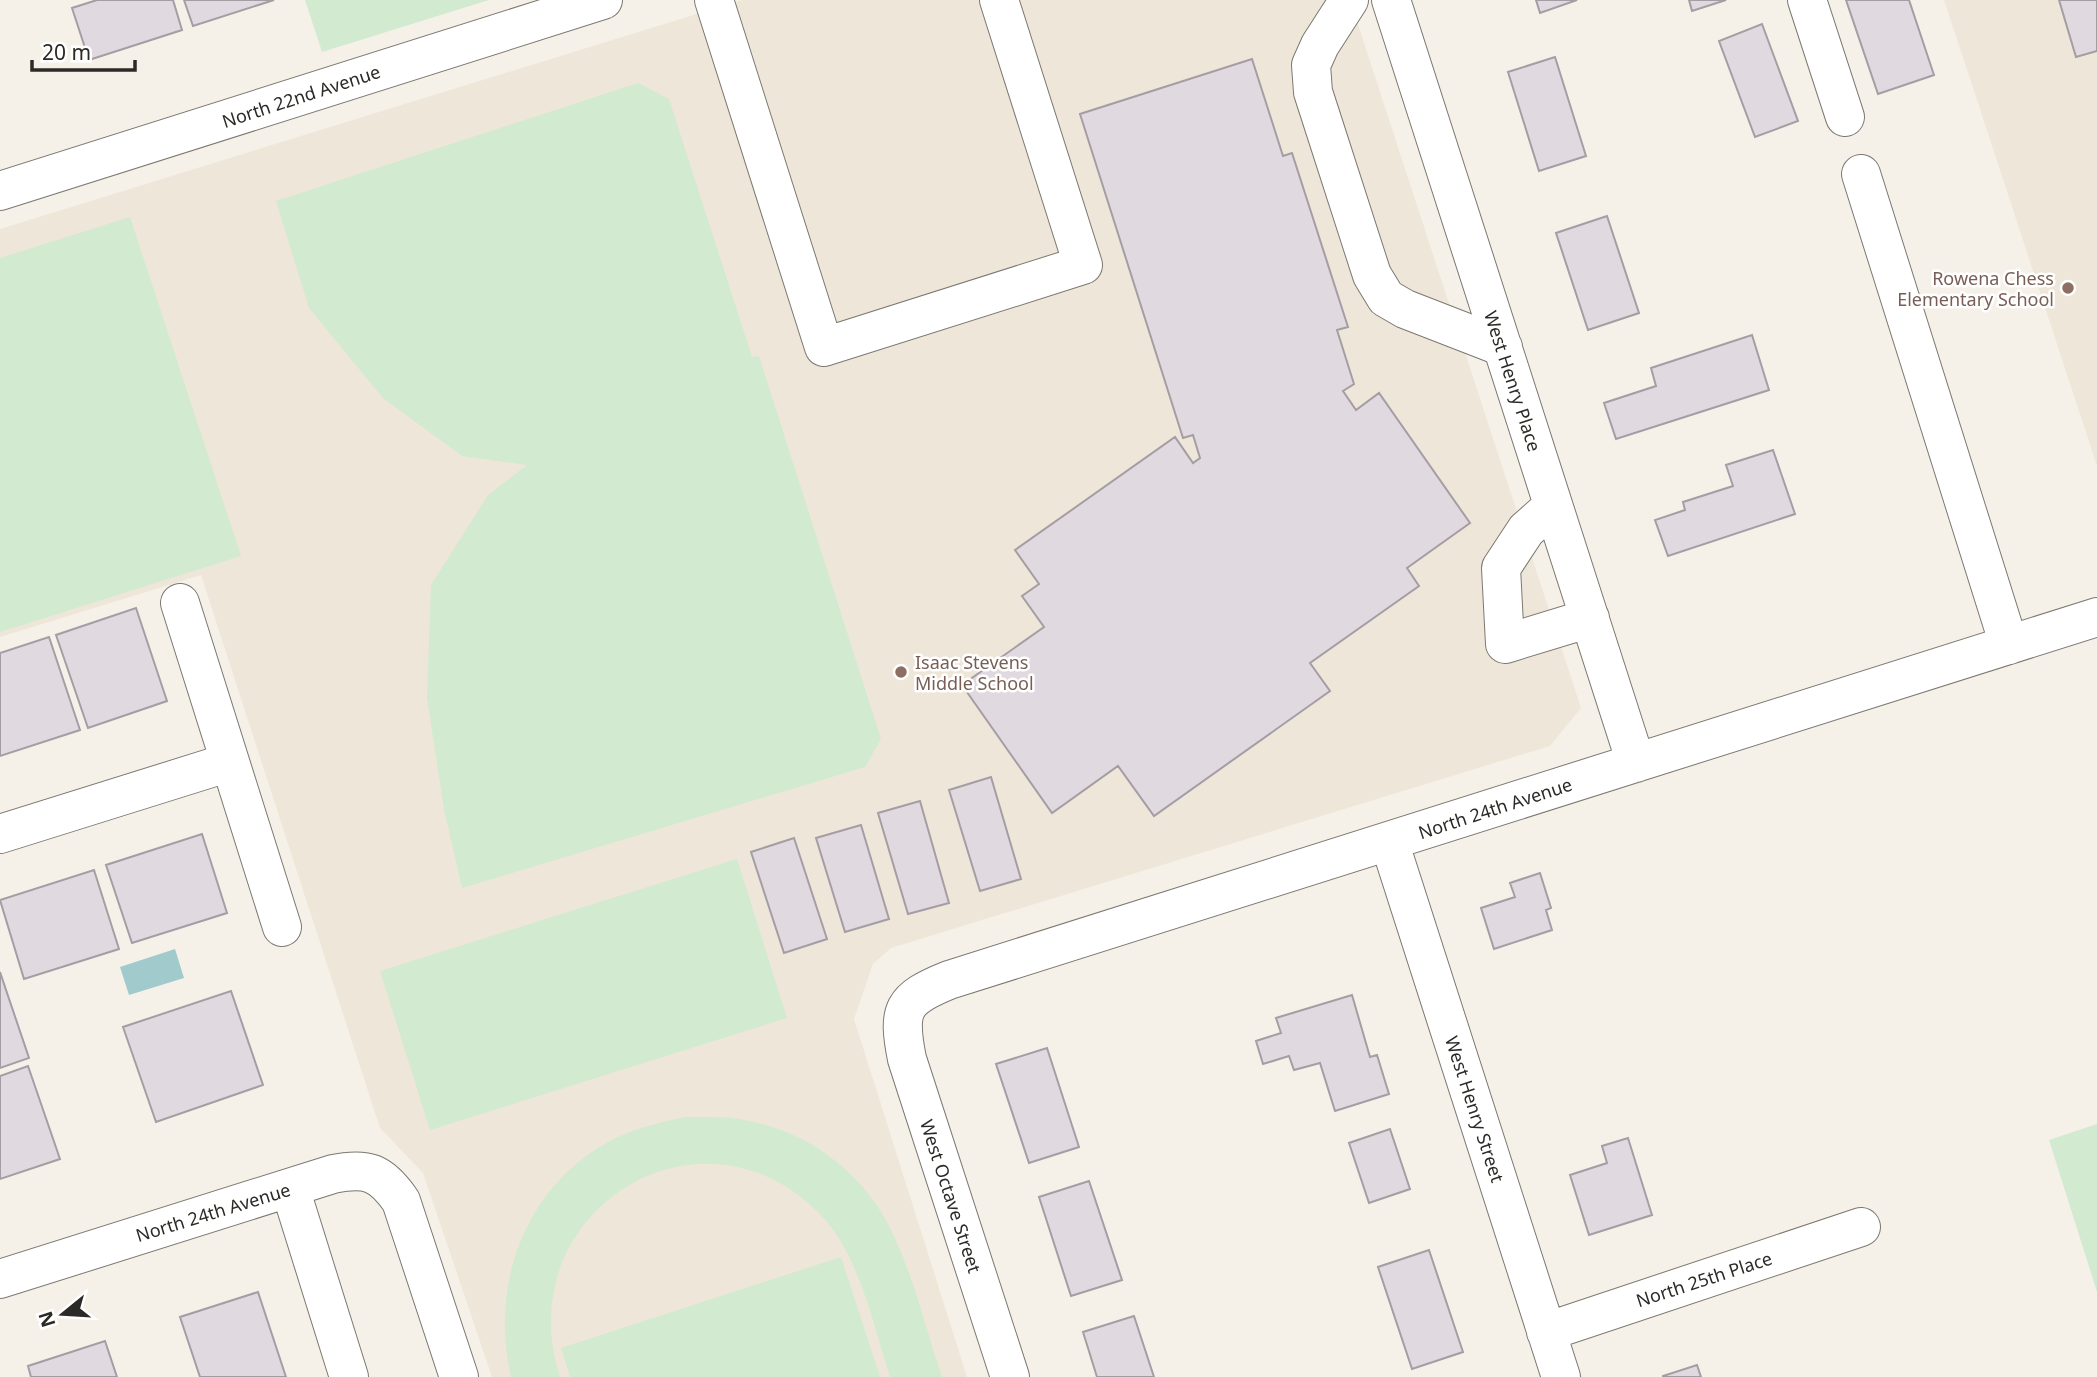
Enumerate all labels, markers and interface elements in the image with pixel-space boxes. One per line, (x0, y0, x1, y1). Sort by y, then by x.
scale bar (32, 28, 135, 72)
text: 20 m (42, 38, 91, 66)
street label: North 22nd Avenue (219, 59, 383, 133)
place label: Rowena Chess Elementary School (1897, 266, 2054, 311)
marker: Rowena Chess Elementary School (2060, 280, 2076, 296)
street label: West Henry Place (1479, 308, 1547, 454)
place label: Isaac Stevens Middle School (915, 650, 1034, 695)
marker: Isaac Stevens Middle School (893, 664, 909, 680)
street label: North 24th Avenue (1415, 772, 1575, 844)
street label: West Henry Street (1440, 1033, 1510, 1186)
street label: West Octave Street (915, 1116, 987, 1276)
street label: North 24th Avenue (133, 1177, 293, 1247)
street label: North 25th Place (1633, 1246, 1775, 1312)
north arrow (28, 1279, 98, 1349)
text: N (32, 1308, 62, 1331)

